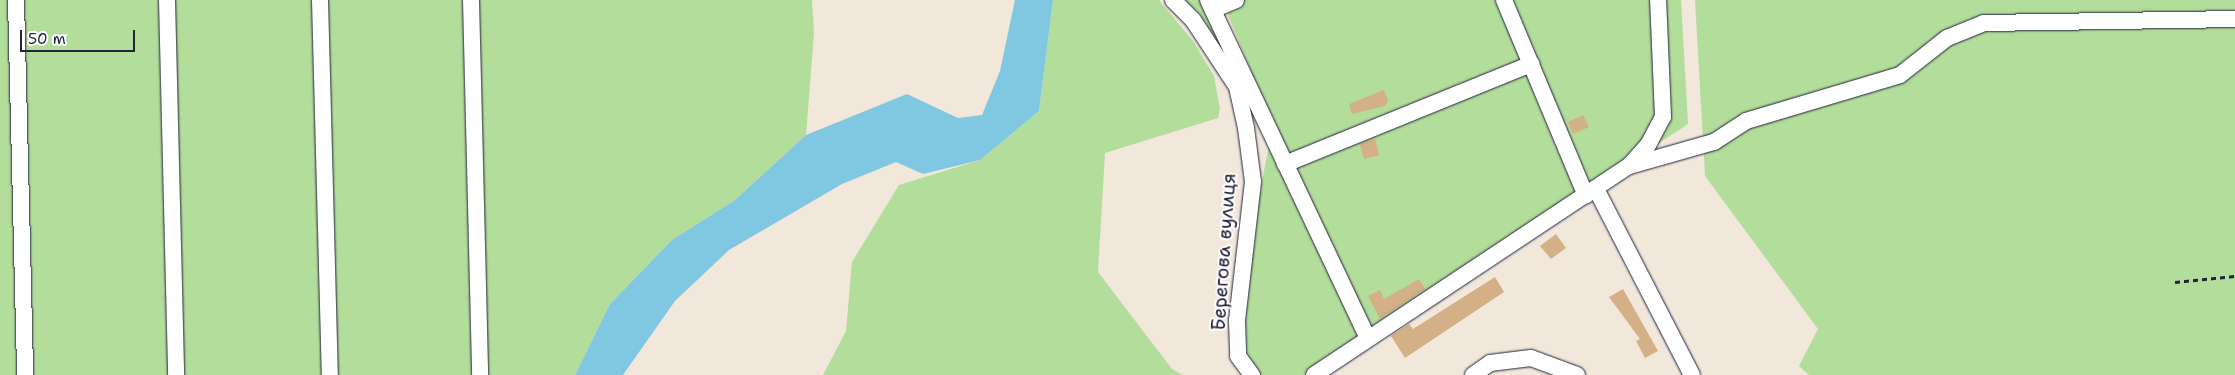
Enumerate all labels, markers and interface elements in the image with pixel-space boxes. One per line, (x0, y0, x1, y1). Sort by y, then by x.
scale bar (22, 20, 138, 52)
text: 50 m (28, 29, 66, 49)
street label: Берегова вулиця (1207, 172, 1241, 332)

